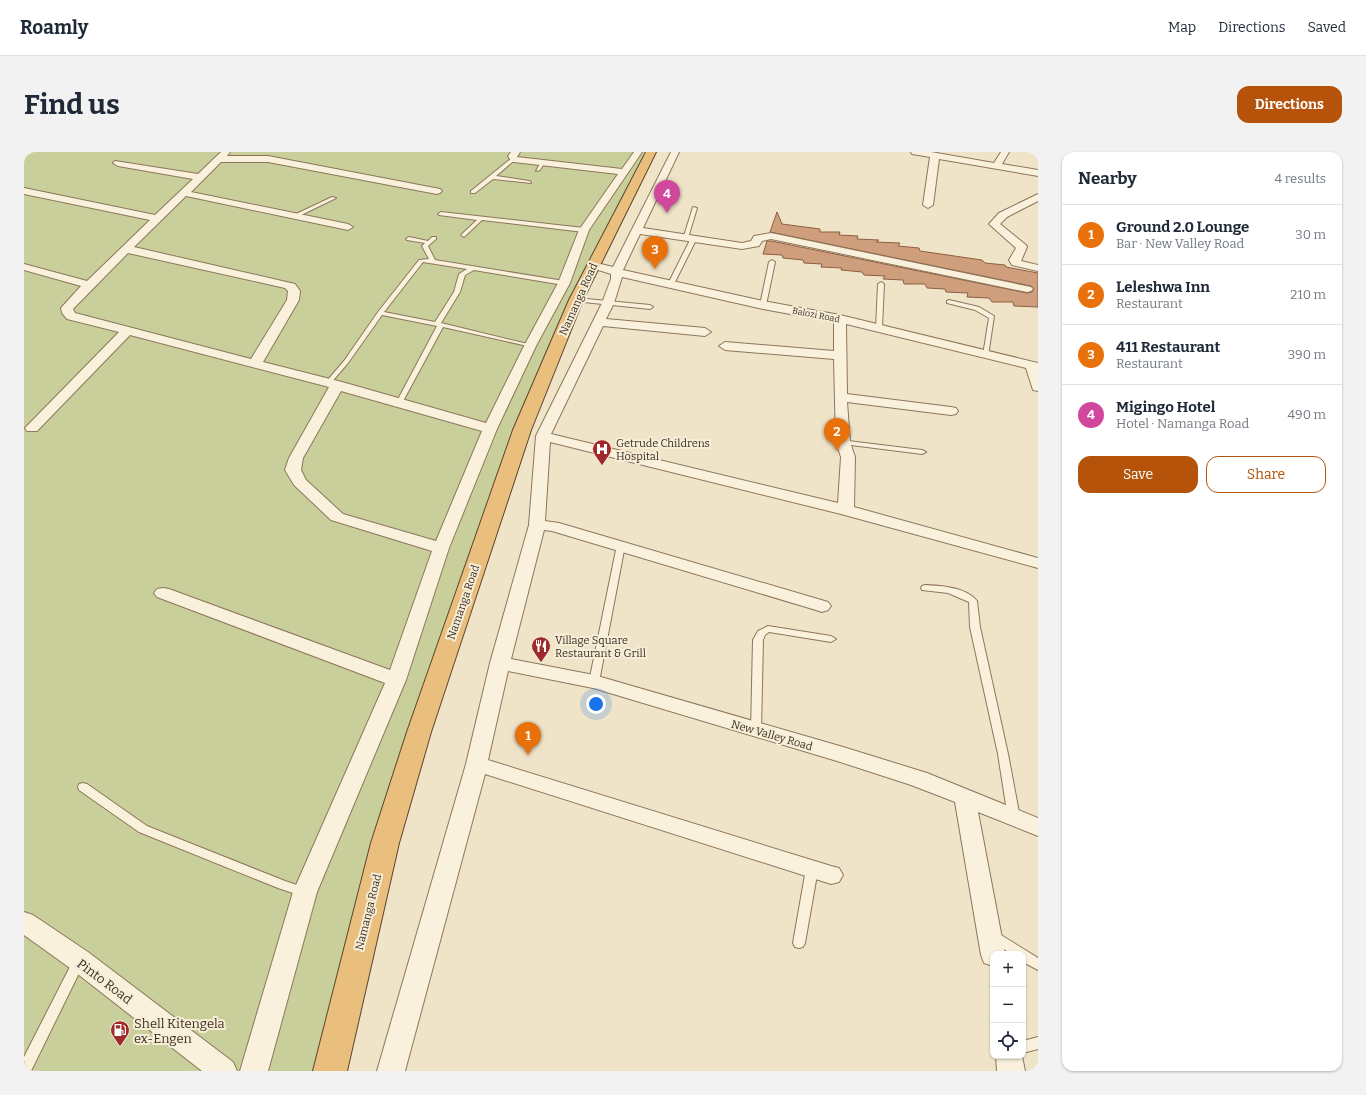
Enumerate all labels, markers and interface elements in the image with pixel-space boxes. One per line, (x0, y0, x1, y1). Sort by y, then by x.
text: Roamly (20, 16, 88, 39)
text: Map (1168, 19, 1196, 36)
text: Directions (1218, 19, 1286, 36)
text: Saved (1308, 19, 1346, 36)
button: Directions (1237, 86, 1342, 123)
text: Find us (24, 88, 120, 121)
text: Nearby (1078, 168, 1137, 189)
text: 4 results (1274, 171, 1326, 186)
pin: 4 (654, 180, 680, 213)
text: Ground 2.0 Lounge (1116, 218, 1249, 236)
text: 1 (1088, 227, 1094, 242)
text: 30 m (1295, 227, 1326, 242)
pin: 3 (642, 236, 668, 269)
text: Bar · New Valley Road (1116, 236, 1244, 251)
street label: Namanga Road (557, 260, 600, 338)
text: Leleshwa Inn (1116, 278, 1210, 296)
text: 2 (1087, 287, 1095, 302)
text: 210 m (1290, 287, 1326, 302)
text: Restaurant (1116, 296, 1183, 311)
street label: Balozi Road (791, 305, 841, 325)
text: 411 Restaurant (1116, 338, 1220, 356)
text: 3 (1087, 347, 1095, 362)
text: 390 m (1288, 347, 1326, 362)
text: Restaurant (1116, 356, 1183, 371)
text: Migingo Hotel (1116, 398, 1215, 416)
text: 4 (1087, 407, 1095, 422)
text: 490 m (1287, 407, 1326, 422)
text: Hotel · Namanga Road (1116, 416, 1249, 431)
pin: 2 (824, 418, 850, 451)
place label: Getrude Childrens Hospital (616, 437, 710, 463)
hospital icon: Getrude Childrens Hospital (591, 438, 613, 466)
button: Save (1078, 456, 1198, 493)
button: Share (1206, 456, 1326, 493)
street label: Namanga Road (445, 563, 482, 641)
place label: Village Square Restaurant & Grill (555, 634, 646, 660)
restaurant icon: Village Square Restaurant & Grill (530, 635, 552, 663)
your location (586, 694, 606, 714)
street label: New Valley Road (730, 718, 815, 753)
pin: 1 (515, 722, 541, 755)
street label: Namanga Road (353, 872, 384, 952)
map controls (990, 951, 1026, 1059)
button: + (990, 951, 1026, 987)
street label: Pinto Road (74, 956, 135, 1007)
button: − (990, 987, 1026, 1023)
place label: Shell Kitengela ex-Engen (134, 1016, 225, 1046)
fuel station icon: Shell Kitengela ex-Engen (109, 1019, 131, 1047)
button: locate (990, 1023, 1026, 1059)

